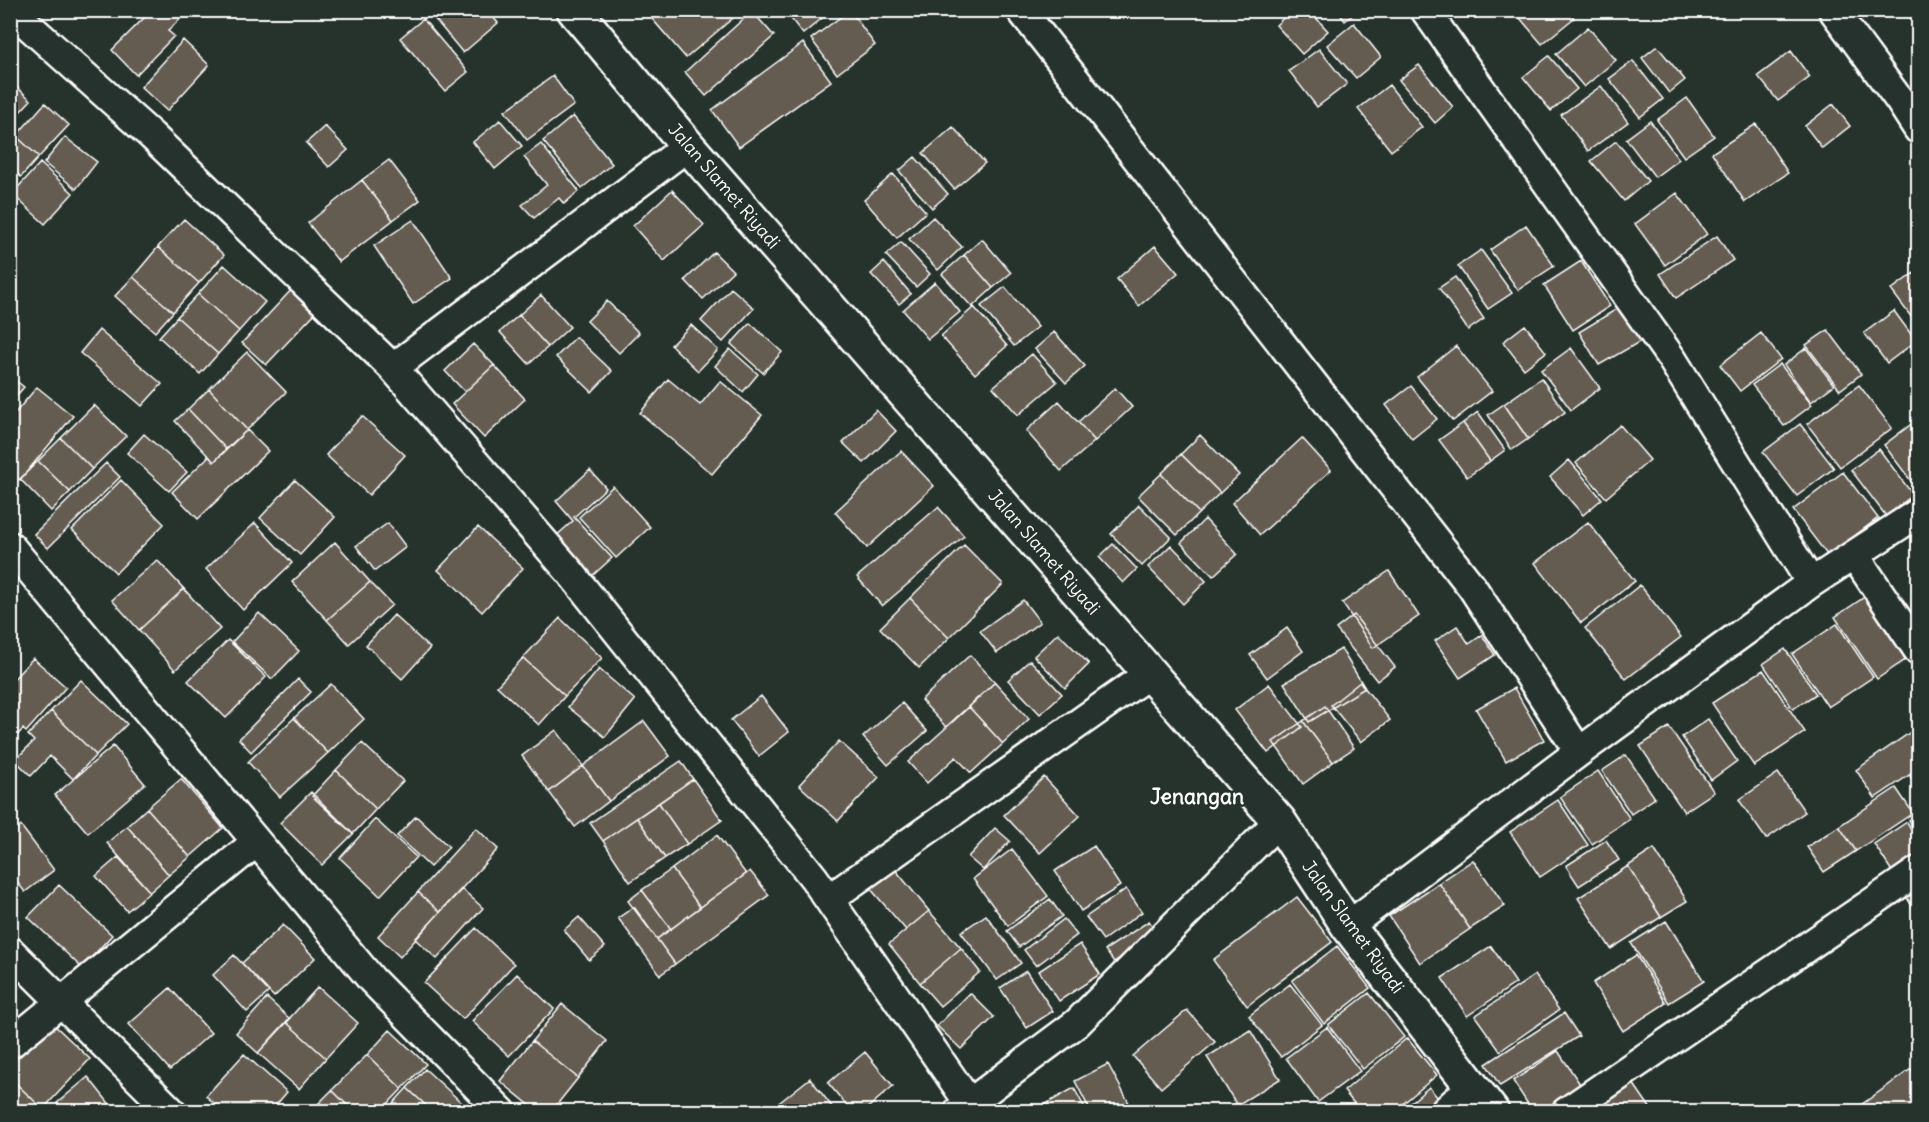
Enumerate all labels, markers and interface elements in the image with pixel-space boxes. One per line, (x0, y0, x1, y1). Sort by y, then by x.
street label: Jalan Slamet Riyadi (664, 118, 785, 253)
street label: Jalan Slamet Riyadi (984, 484, 1105, 619)
district label: Jenangan (1150, 783, 1244, 810)
street label: Jalan Slamet Riyadi (1297, 856, 1409, 998)

